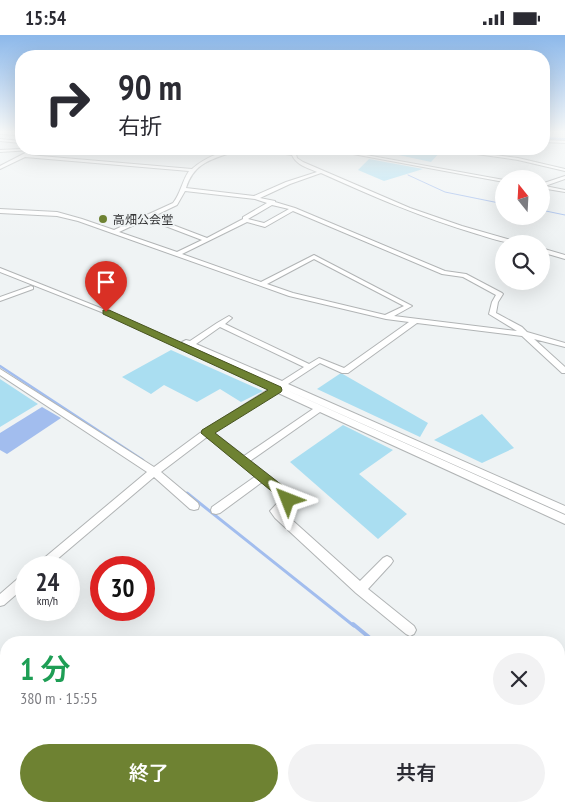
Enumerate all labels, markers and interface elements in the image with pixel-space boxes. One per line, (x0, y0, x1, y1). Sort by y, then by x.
text: 15:54 (25, 6, 66, 30)
text: 90 m (118, 64, 182, 110)
icon: right (35, 70, 100, 135)
text: 右折 (118, 112, 162, 140)
north arrow (495, 170, 550, 225)
map controls (495, 170, 550, 290)
place label: 高畑公会堂 (113, 212, 173, 227)
marker: 高畑公会堂 (97, 213, 109, 225)
button: search (495, 235, 550, 290)
pin (85, 261, 127, 312)
icon: arrive (92, 268, 120, 296)
position arrow (261, 473, 313, 525)
speed limit sign: 30 (90, 556, 155, 621)
text: 24 (36, 566, 59, 598)
text: km/h (37, 593, 58, 608)
text: 1 分 (20, 649, 71, 688)
button: close (493, 653, 545, 705)
text: 380 m · 15:55 (20, 688, 98, 708)
button: 終了 (20, 744, 278, 802)
button: 共有 (288, 744, 545, 802)

